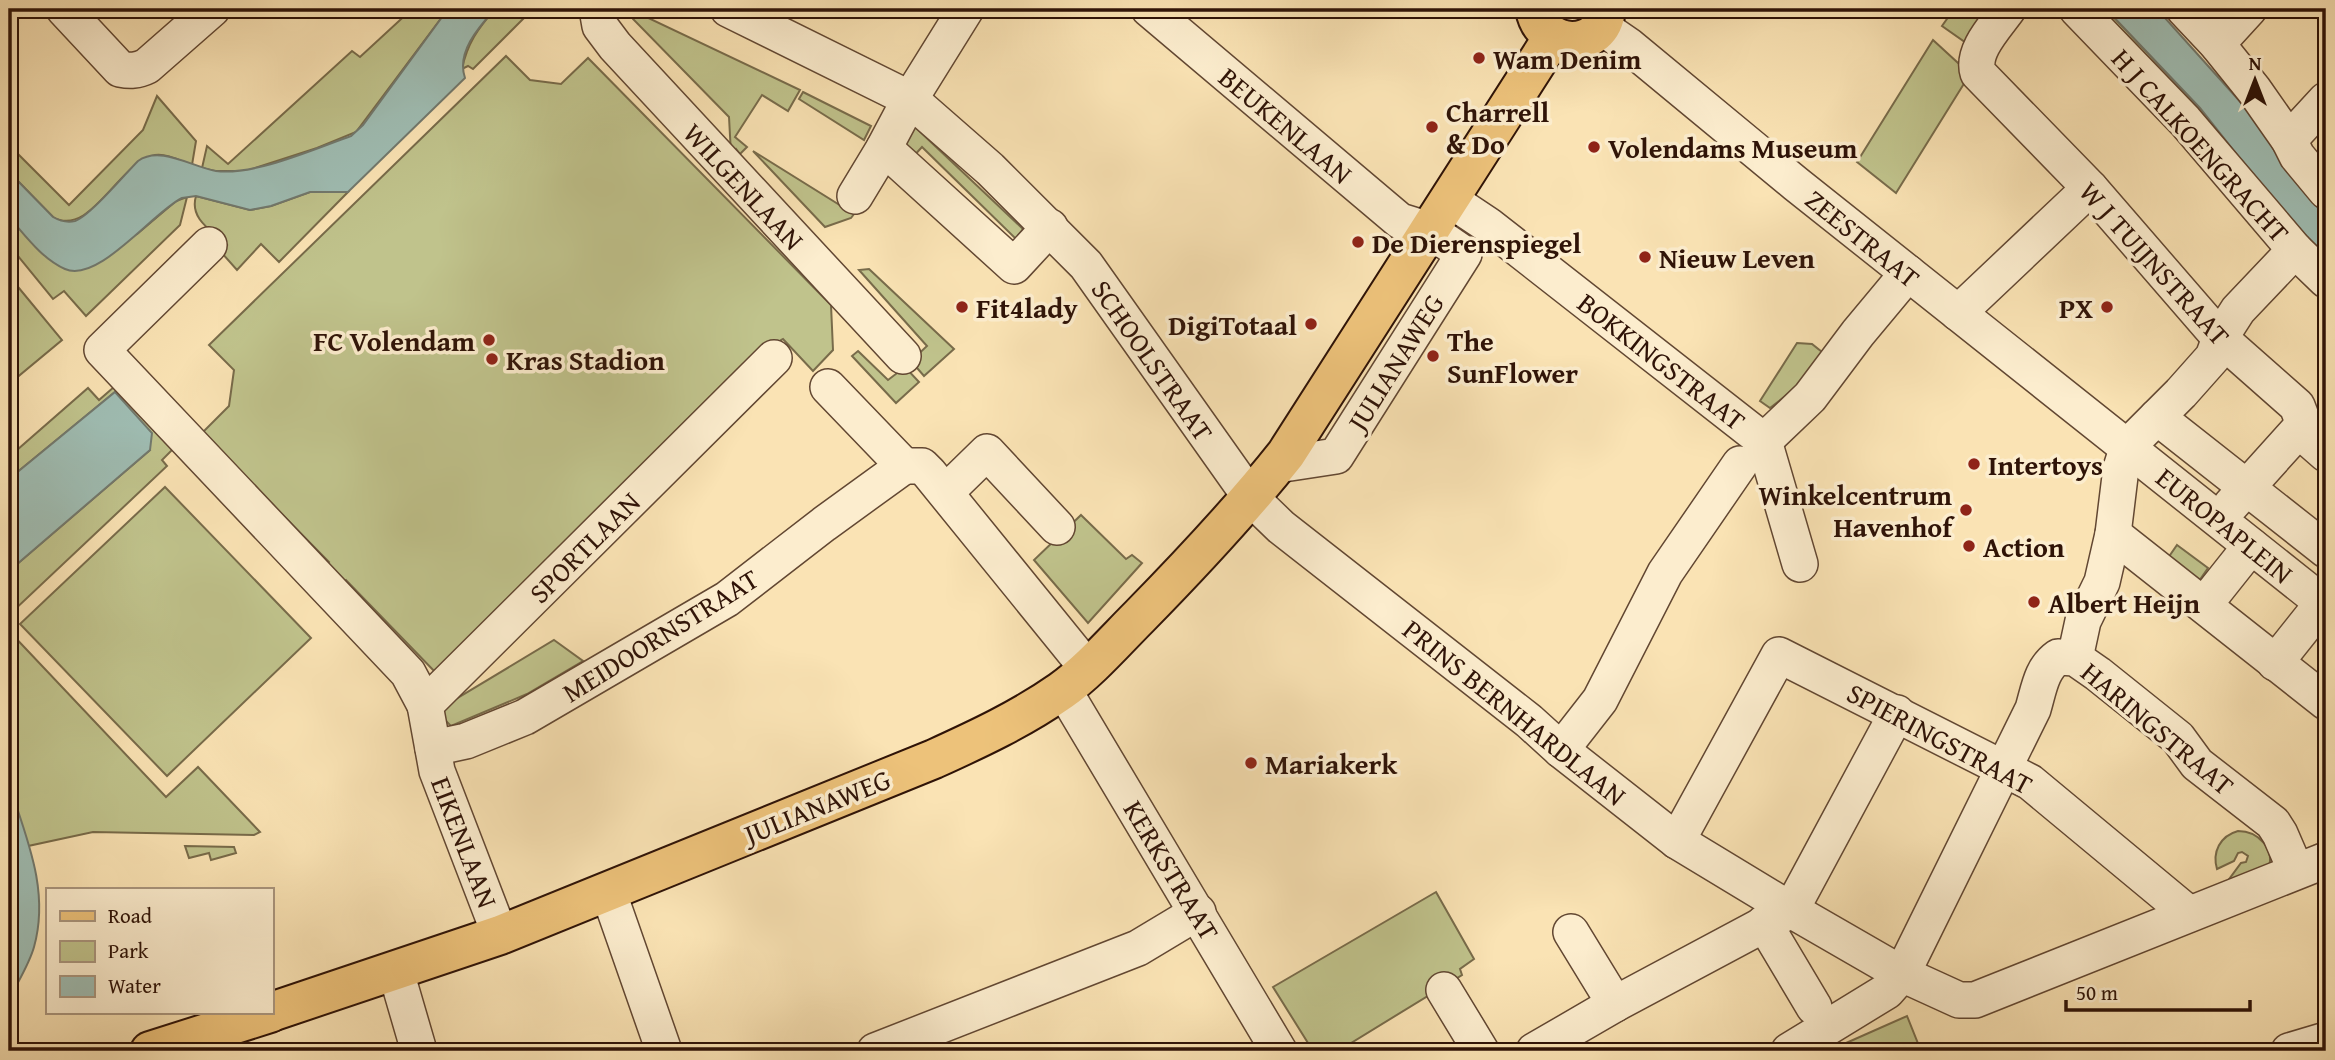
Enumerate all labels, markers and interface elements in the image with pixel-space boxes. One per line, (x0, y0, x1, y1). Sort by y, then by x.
place label: Wam Denim (1493, 38, 1641, 79)
street label: H J CALKOENGRACHT (2105, 41, 2297, 249)
north arrow (2220, 46, 2290, 116)
marker: Wam Denim (1471, 50, 1487, 66)
street label: BEUKENLAAN (1210, 57, 1362, 193)
place label: Charrell & Do (1446, 91, 1549, 164)
street label: WILGENLAAN (674, 113, 814, 259)
marker: Charrell & Do (1424, 119, 1440, 135)
place label: Volendams Museum (1608, 127, 1858, 168)
marker: Volendams Museum (1586, 139, 1602, 155)
street label: W J TUIJNSTRAAT (2070, 172, 2240, 354)
street label: ZEESTRAAT (1797, 179, 1929, 297)
place label: De Dierenspiegel (1372, 222, 1581, 263)
marker: De Dierenspiegel (1350, 234, 1366, 250)
place label: Nieuw Leven (1659, 237, 1815, 278)
marker: Nieuw Leven (1637, 249, 1653, 265)
street label: SCHOOLSTRAAT (1082, 271, 1224, 449)
street label: BOKKINGSTRAAT (1569, 282, 1755, 440)
street label: JULIANAWEG (1335, 286, 1453, 441)
place label: Fit4lady (976, 287, 1078, 328)
place label: PX (2059, 287, 2093, 328)
marker: Fit4lady (954, 299, 970, 315)
marker: PX (2099, 299, 2115, 315)
place label: DigiTotaal (1168, 304, 1297, 345)
marker: DigiTotaal (1303, 316, 1319, 332)
place label: FC Volendam (313, 320, 475, 361)
place label: The SunFlower (1447, 320, 1578, 393)
marker: FC Volendam (481, 332, 497, 348)
place label: Kras Stadion (506, 339, 665, 380)
marker: The SunFlower (1425, 348, 1441, 364)
marker: Kras Stadion (484, 351, 500, 367)
place label: Intertoys (1988, 444, 2103, 485)
marker: Intertoys (1966, 456, 1982, 472)
street label: EUROPAPLEIN (2148, 457, 2302, 593)
place label: Winkelcentrum Havenhof (1758, 474, 1955, 547)
street label: SPORTLAAN (519, 482, 649, 612)
marker: Winkelcentrum Havenhof (1958, 502, 1974, 518)
place label: Action (1983, 526, 2065, 567)
marker: Action (1961, 538, 1977, 554)
street label: MEIDOORNSTRAAT (554, 558, 767, 712)
place label: Albert Heijn (2048, 582, 2200, 623)
marker: Albert Heijn (2026, 594, 2042, 610)
street label: PRINS BERNHARDLAAN (1394, 609, 1636, 815)
street label: HARINGSTRAAT (2072, 652, 2244, 805)
street label: SPIERINGSTRAAT (1840, 672, 2040, 804)
place label: Mariakerk (1265, 743, 1398, 784)
marker: Mariakerk (1243, 755, 1259, 771)
street label: JULIANAWEG (735, 758, 896, 855)
street label: EIKENLAAN (421, 770, 509, 914)
street label: KERKSTRAAT (1114, 792, 1230, 948)
legend (46, 888, 273, 1014)
text: Road (108, 900, 153, 931)
text: Park (108, 935, 149, 966)
scale bar (2066, 969, 2249, 1013)
text: Water (108, 970, 161, 1001)
text: 50 m (2076, 977, 2118, 1008)

